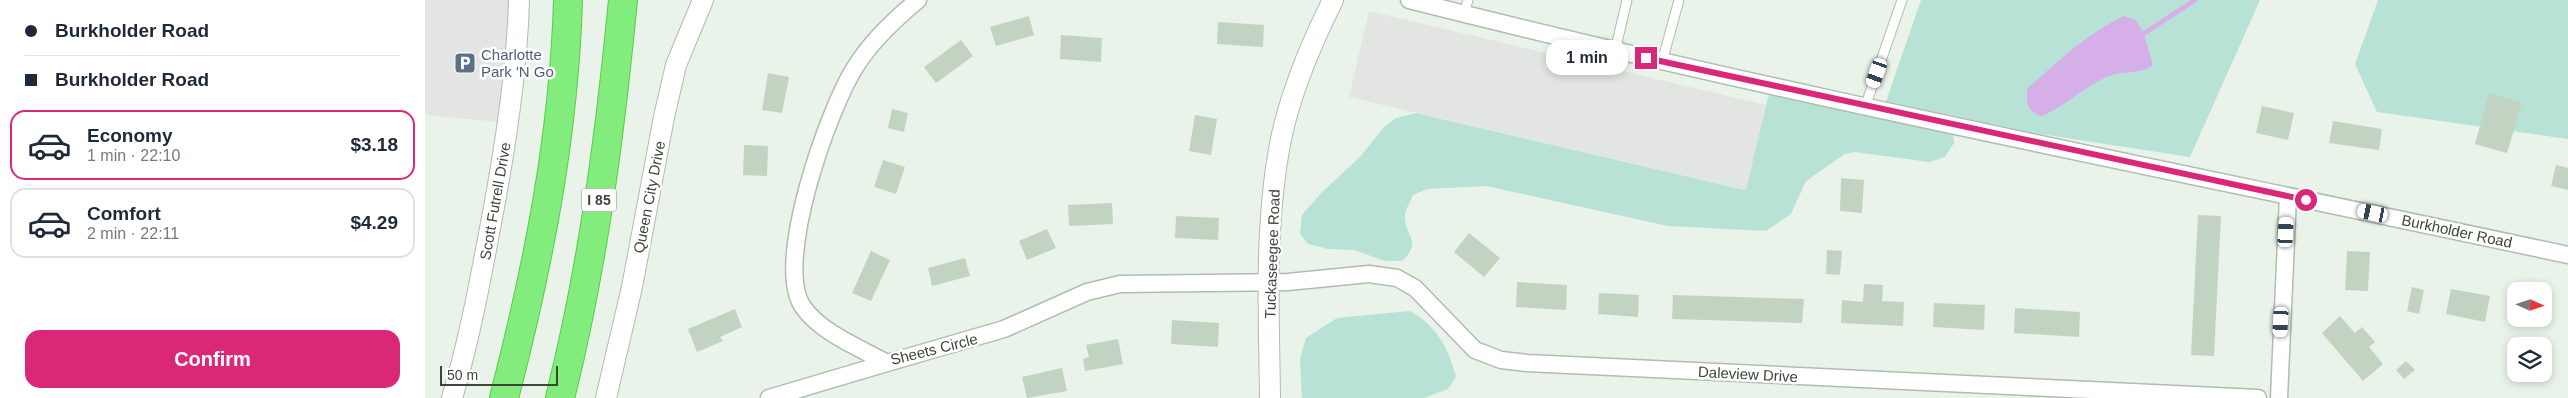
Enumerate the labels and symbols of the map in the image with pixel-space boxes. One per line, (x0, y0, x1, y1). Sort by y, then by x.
callout: 1 min (1546, 40, 1629, 76)
place label: Charlotte Park 'N Go (481, 46, 554, 80)
route end (1635, 47, 1657, 69)
parking icon: Charlotte Park 'N Go (453, 51, 477, 75)
car (1864, 56, 1889, 90)
street label: Queen City Drive (630, 139, 668, 255)
street label: Scott Futrell Drive (476, 141, 514, 261)
road number: I 85 (581, 188, 617, 212)
street label: Tuckaseegee Road (1261, 189, 1283, 319)
route start (2295, 189, 2317, 211)
car (2356, 203, 2389, 223)
street label: Burkholder Road (2400, 211, 2514, 251)
car (2277, 217, 2294, 247)
north arrow (2507, 282, 2553, 328)
car (2272, 307, 2289, 337)
street label: Sheets Circle (889, 330, 979, 368)
scale bar (440, 363, 557, 386)
street label: Daleview Drive (1698, 363, 1798, 385)

